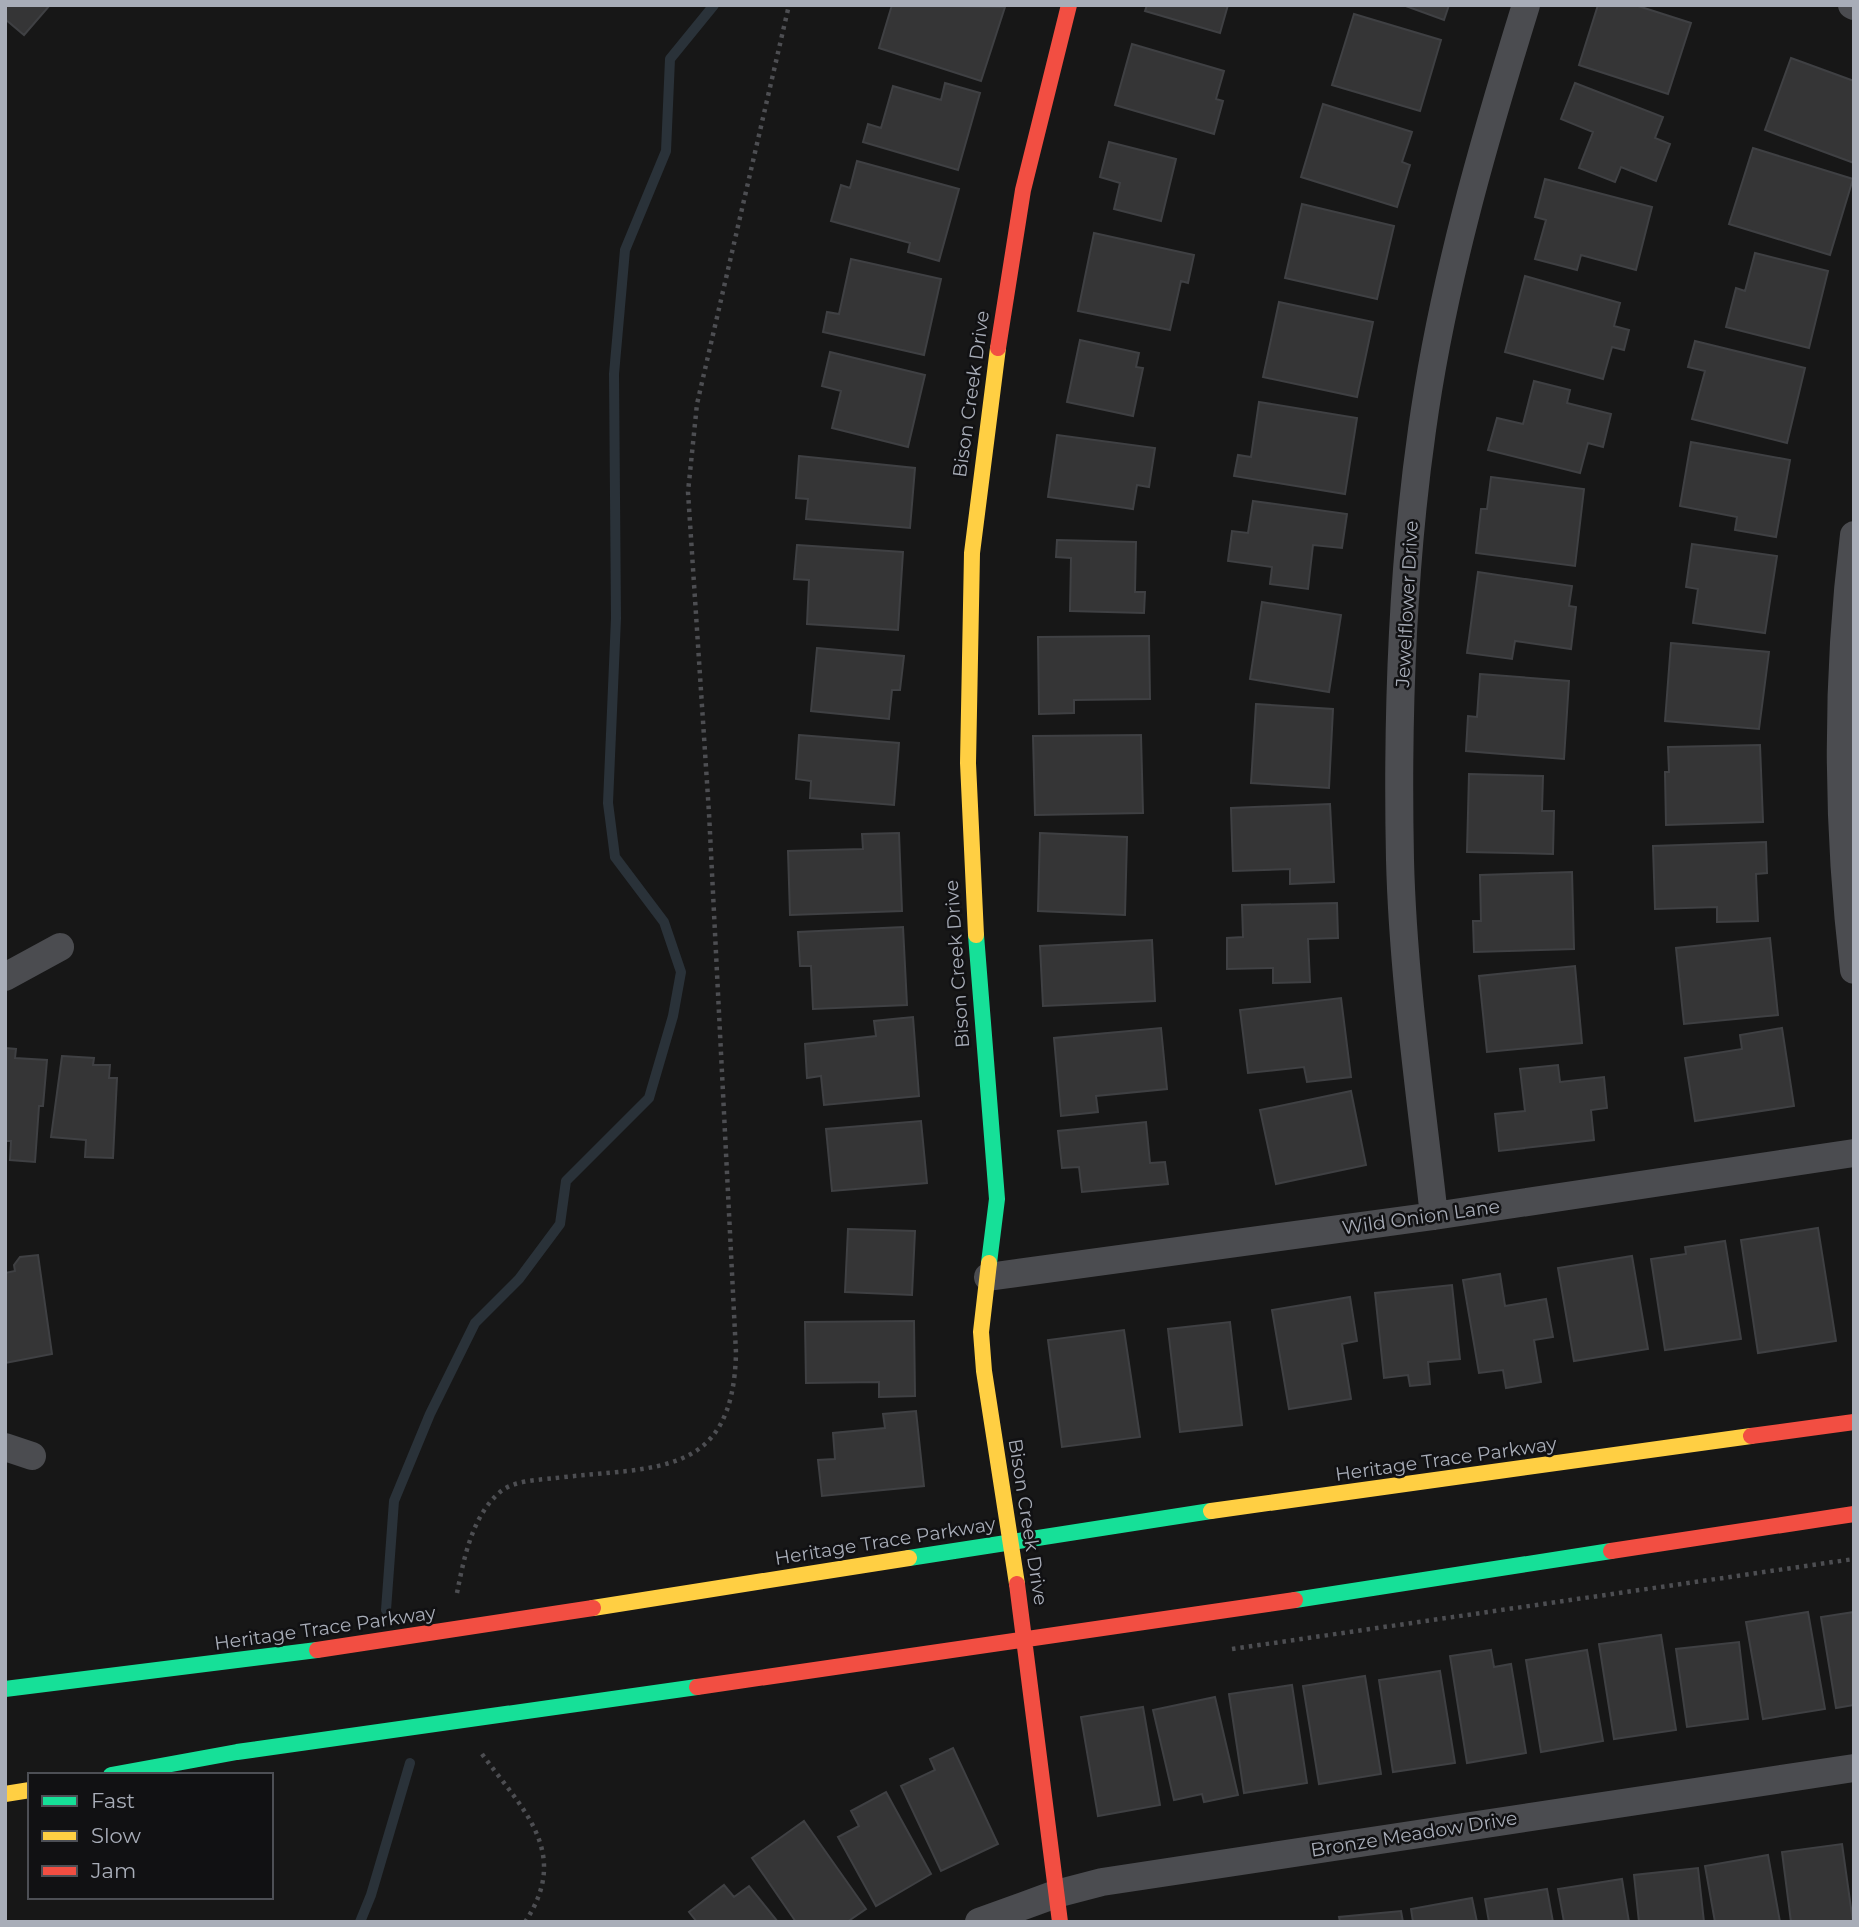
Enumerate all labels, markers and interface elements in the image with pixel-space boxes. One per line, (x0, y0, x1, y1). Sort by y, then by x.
street label: Bison Creek Drive (948, 309, 994, 479)
street label: Jewelflower Drive (1391, 520, 1423, 689)
street label: Bison Creek Drive (940, 879, 974, 1049)
street label: Wild Onion Lane (1341, 1195, 1501, 1239)
street label: Heritage Trace Parkway (1334, 1432, 1559, 1486)
street label: Bison Creek Drive (1003, 1437, 1053, 1607)
street label: Heritage Trace Parkway (773, 1512, 998, 1570)
street label: Heritage Trace Parkway (213, 1601, 438, 1655)
legend (28, 1773, 273, 1899)
text: Fast (91, 1788, 135, 1813)
street label: Bronze Meadow Drive (1309, 1806, 1519, 1862)
text: Slow (91, 1823, 141, 1848)
text: Jam (90, 1858, 136, 1883)

